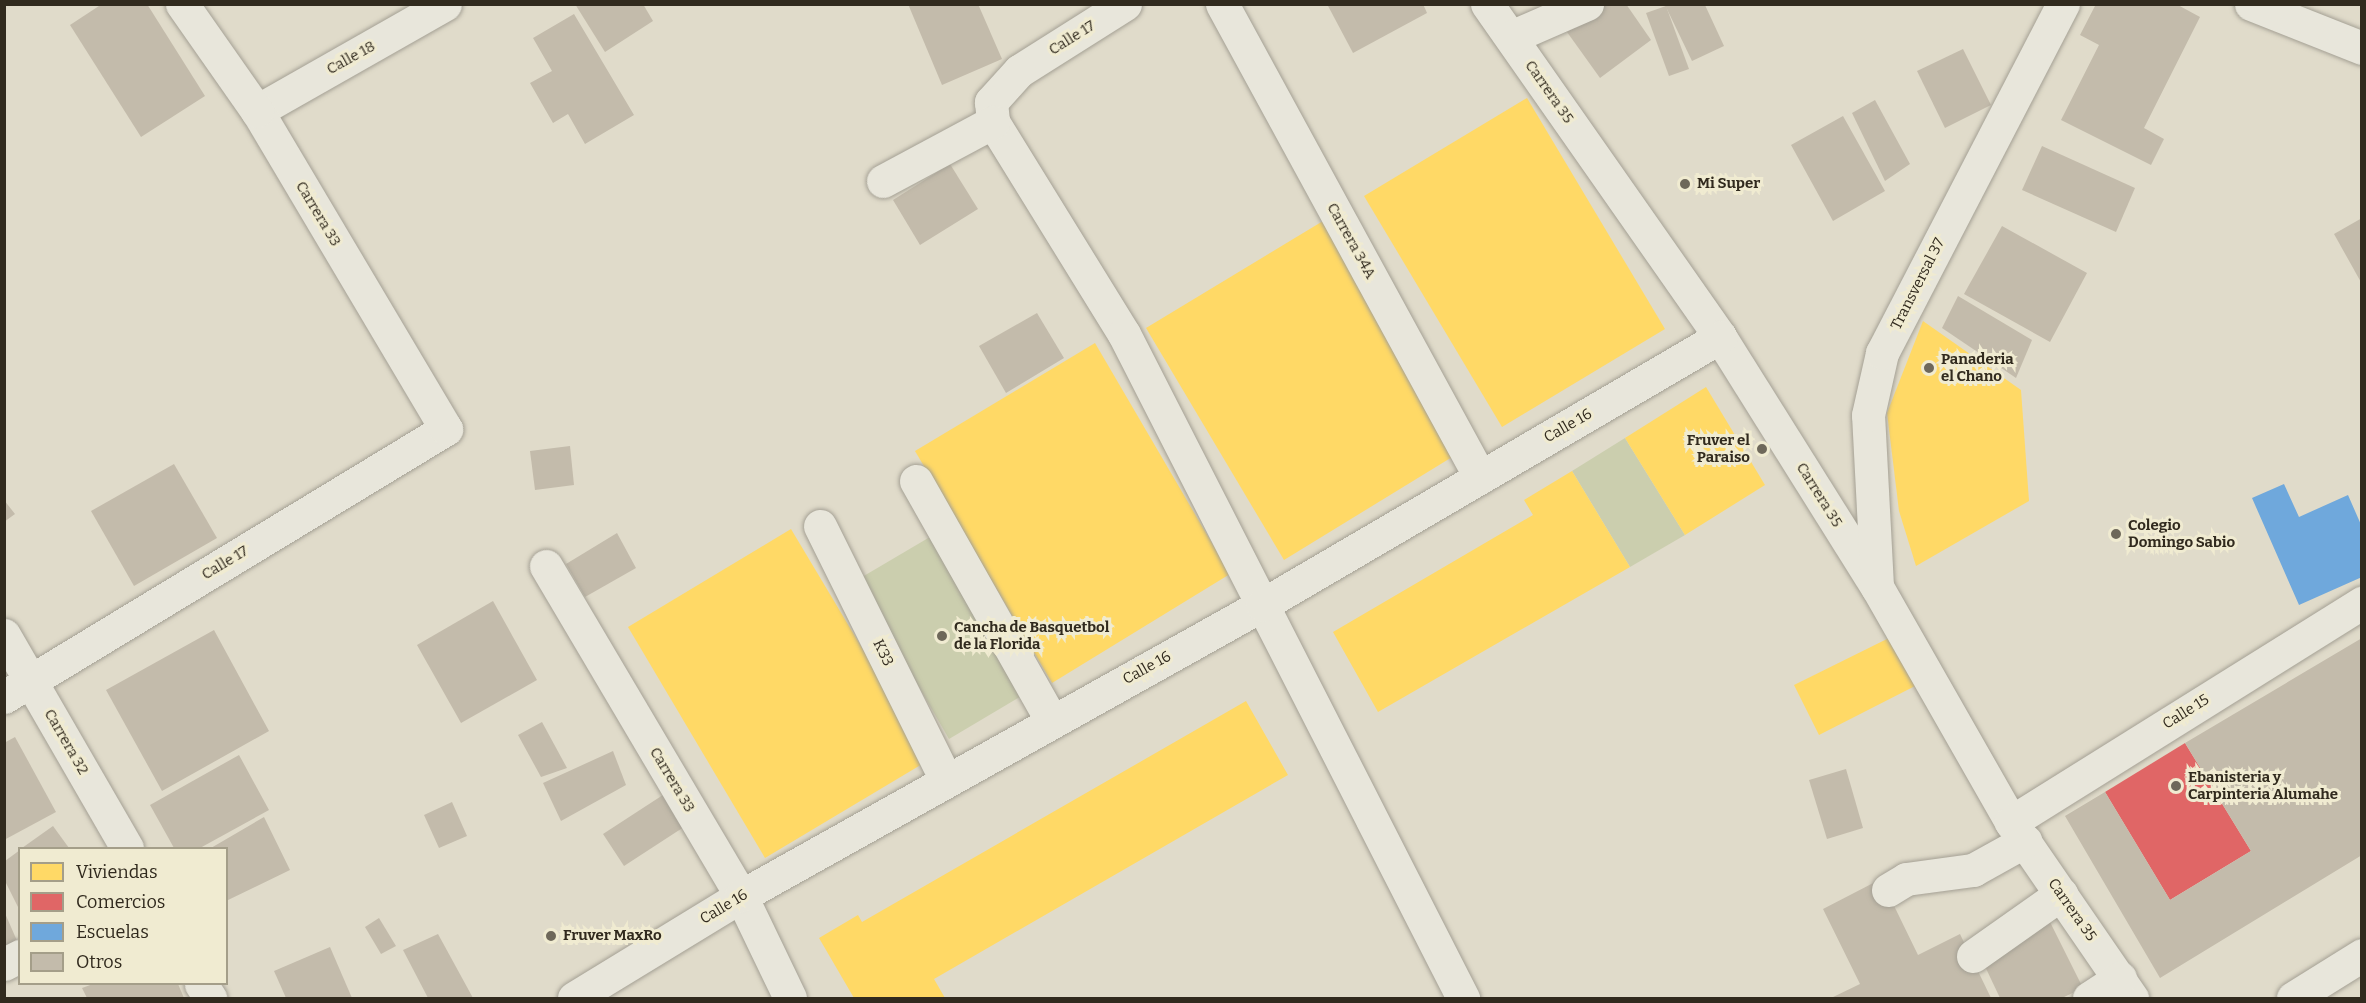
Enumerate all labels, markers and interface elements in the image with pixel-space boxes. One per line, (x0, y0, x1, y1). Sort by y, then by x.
street label: Calle 17 (1046, 17, 1098, 59)
street label: Calle 18 (324, 37, 378, 79)
street label: Carrera 35 (1521, 57, 1577, 127)
place label: Mi Super (1697, 175, 1760, 193)
marker: Mi Super (1678, 177, 1692, 191)
street label: Carrera 33 (292, 178, 344, 250)
street label: Carrera 34A (1323, 200, 1379, 282)
street label: Transversal 37 (1887, 235, 1949, 333)
place label: Panaderia el Chano (1941, 350, 2014, 385)
marker: Panaderia el Chano (1922, 361, 1936, 375)
street label: Calle 16 (1541, 405, 1595, 447)
place label: Fruver el Paraiso (1687, 431, 1750, 466)
marker: Fruver el Paraiso (1755, 442, 1769, 456)
street label: Carrera 35 (1792, 460, 1846, 530)
place label: Colegio Domingo Sabio (2128, 516, 2235, 551)
marker: Colegio Domingo Sabio (2109, 527, 2123, 541)
street label: Calle 17 (199, 542, 251, 584)
place label: Cancha de Basquetbol de la Florida (954, 618, 1109, 653)
marker: Cancha de Basquetbol de la Florida (935, 629, 949, 643)
street label: K33 (869, 637, 897, 669)
street label: Calle 16 (1120, 647, 1174, 689)
street label: Calle 15 (2159, 691, 2213, 733)
street label: Carrera 32 (40, 706, 92, 778)
street label: Carrera 33 (646, 744, 698, 816)
place label: Ebanisteria y Carpinteria Alumahe (2188, 768, 2338, 803)
marker: Ebanisteria y Carpinteria Alumahe (2169, 779, 2183, 793)
legend (18, 847, 228, 985)
text: Viviendas (76, 861, 158, 883)
street label: Carrera 35 (2044, 875, 2100, 945)
street label: Calle 16 (697, 886, 751, 928)
text: Comercios (76, 891, 165, 913)
text: Escuelas (76, 921, 149, 943)
place label: Fruver MaxRo (563, 927, 662, 945)
marker: Fruver MaxRo (544, 929, 558, 943)
text: Otros (76, 951, 122, 973)

